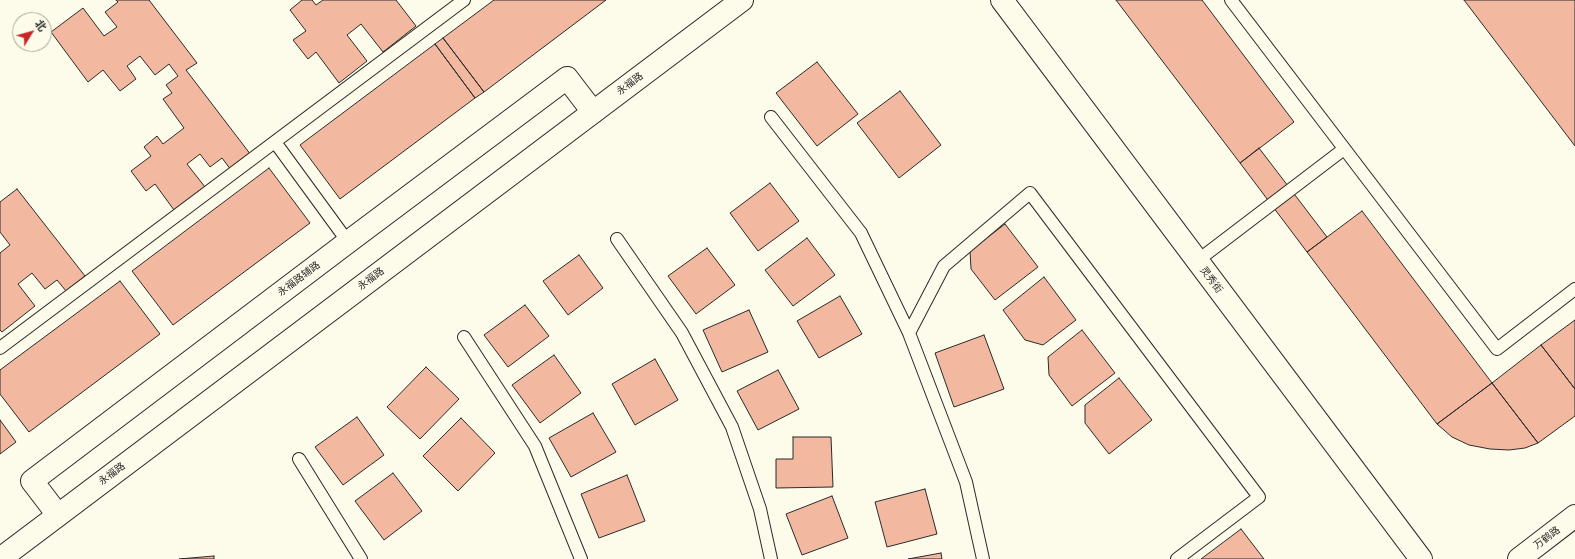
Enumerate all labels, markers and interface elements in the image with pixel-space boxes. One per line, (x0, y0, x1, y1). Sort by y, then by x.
north arrow (12, 12, 52, 52)
text: 北 (33, 17, 49, 33)
street label: 永福路 (614, 70, 646, 98)
street label: 永福路辅路 (275, 259, 323, 299)
street label: 灵秀街 (1197, 264, 1225, 296)
street label: 永福路 (355, 265, 387, 293)
street label: 永福路 (96, 460, 128, 488)
street label: 万鹤路 (1531, 524, 1563, 552)

